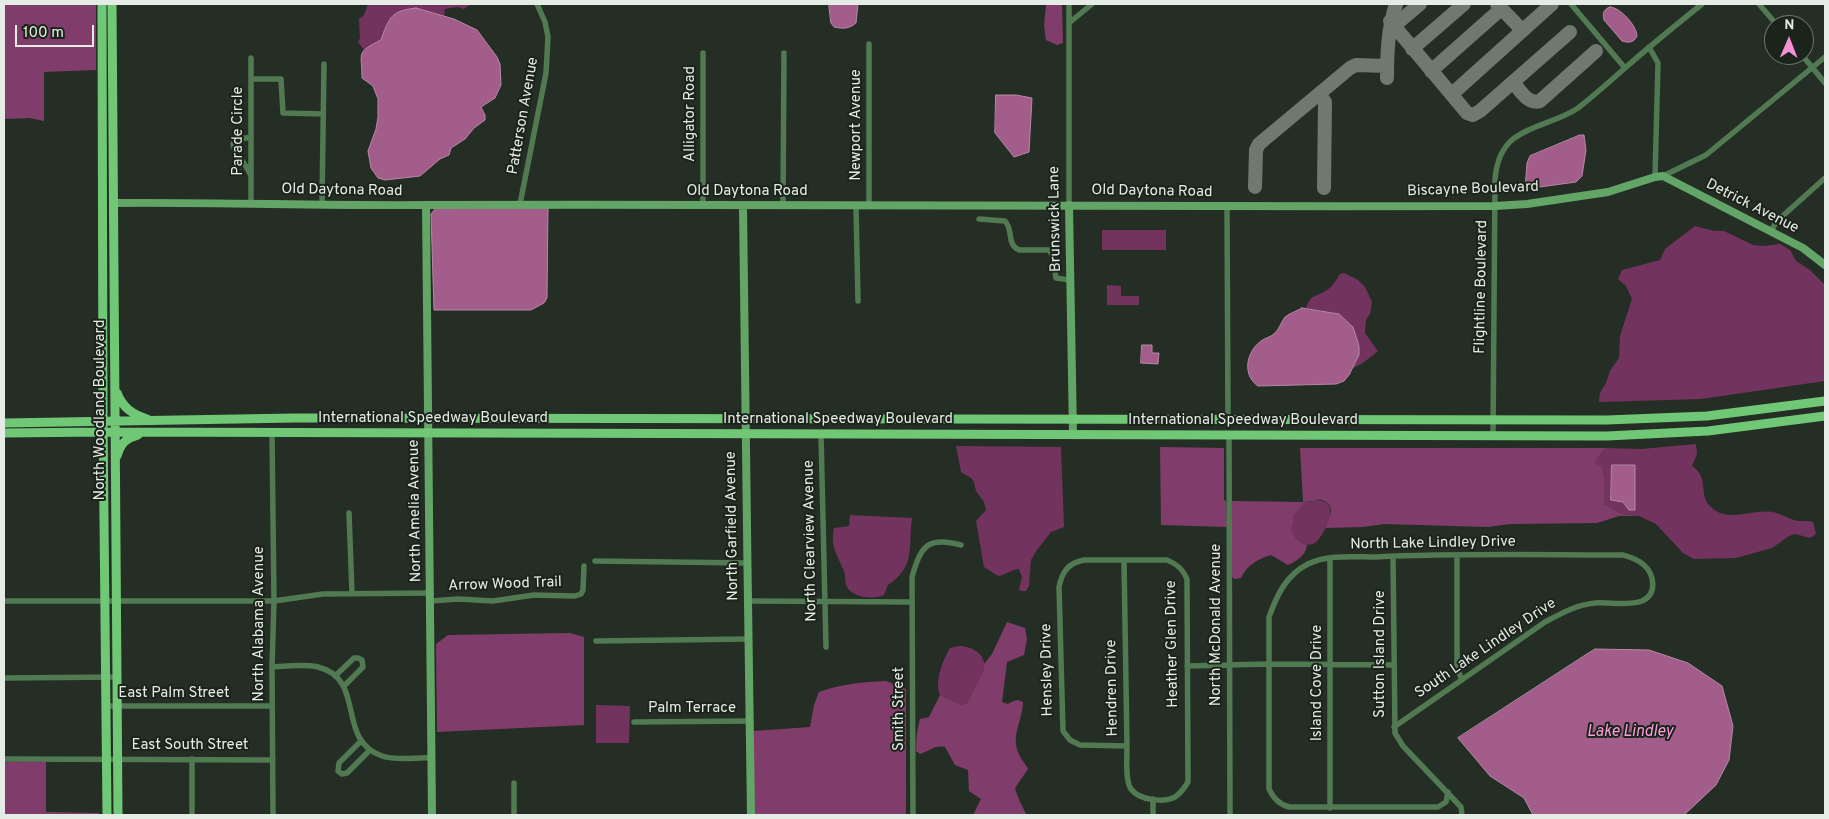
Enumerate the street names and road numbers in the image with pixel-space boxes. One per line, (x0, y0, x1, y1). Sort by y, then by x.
street label: Patterson Avenue (505, 56, 543, 176)
street label: Alligator Road (682, 66, 700, 162)
street label: Newport Avenue (848, 69, 866, 181)
street label: Parade Circle (230, 86, 248, 176)
street label: Brunswick Lane (1046, 166, 1066, 272)
street label: Detrick Avenue (1703, 176, 1801, 238)
street label: Biscayne Boulevard (1407, 179, 1539, 201)
street label: Old Daytona Road (281, 181, 403, 201)
street label: Old Daytona Road (1091, 182, 1213, 202)
street label: Old Daytona Road (686, 183, 808, 201)
street label: Flightline Boulevard (1472, 220, 1492, 354)
street label: North Woodland Boulevard (92, 320, 110, 500)
street label: International Speedway Boulevard (318, 410, 548, 428)
street label: International Speedway Boulevard (723, 411, 953, 429)
street label: International Speedway Boulevard (1128, 412, 1358, 430)
street label: North Amelia Avenue (406, 439, 426, 583)
street label: North Garfield Avenue (723, 451, 743, 601)
street label: North Clearview Avenue (801, 460, 821, 622)
street label: North Lake Lindley Drive (1350, 534, 1516, 554)
street label: North McDonald Avenue (1208, 544, 1226, 706)
street label: North Alabama Avenue (251, 546, 269, 702)
street label: Arrow Wood Trail (448, 574, 562, 596)
street label: Heather Glen Drive (1163, 580, 1183, 708)
street label: Sutton Island Drive (1372, 590, 1390, 718)
street label: South Lake Lindley Drive (1412, 595, 1560, 703)
street label: Hensley Drive (1038, 623, 1058, 717)
street label: Island Cove Drive (1309, 625, 1327, 741)
street label: Hendren Drive (1103, 639, 1123, 737)
street label: Smith Street (891, 667, 909, 751)
street label: East Palm Street (118, 685, 230, 703)
street label: Palm Terrace (648, 700, 736, 718)
street label: East South Street (131, 737, 249, 755)

